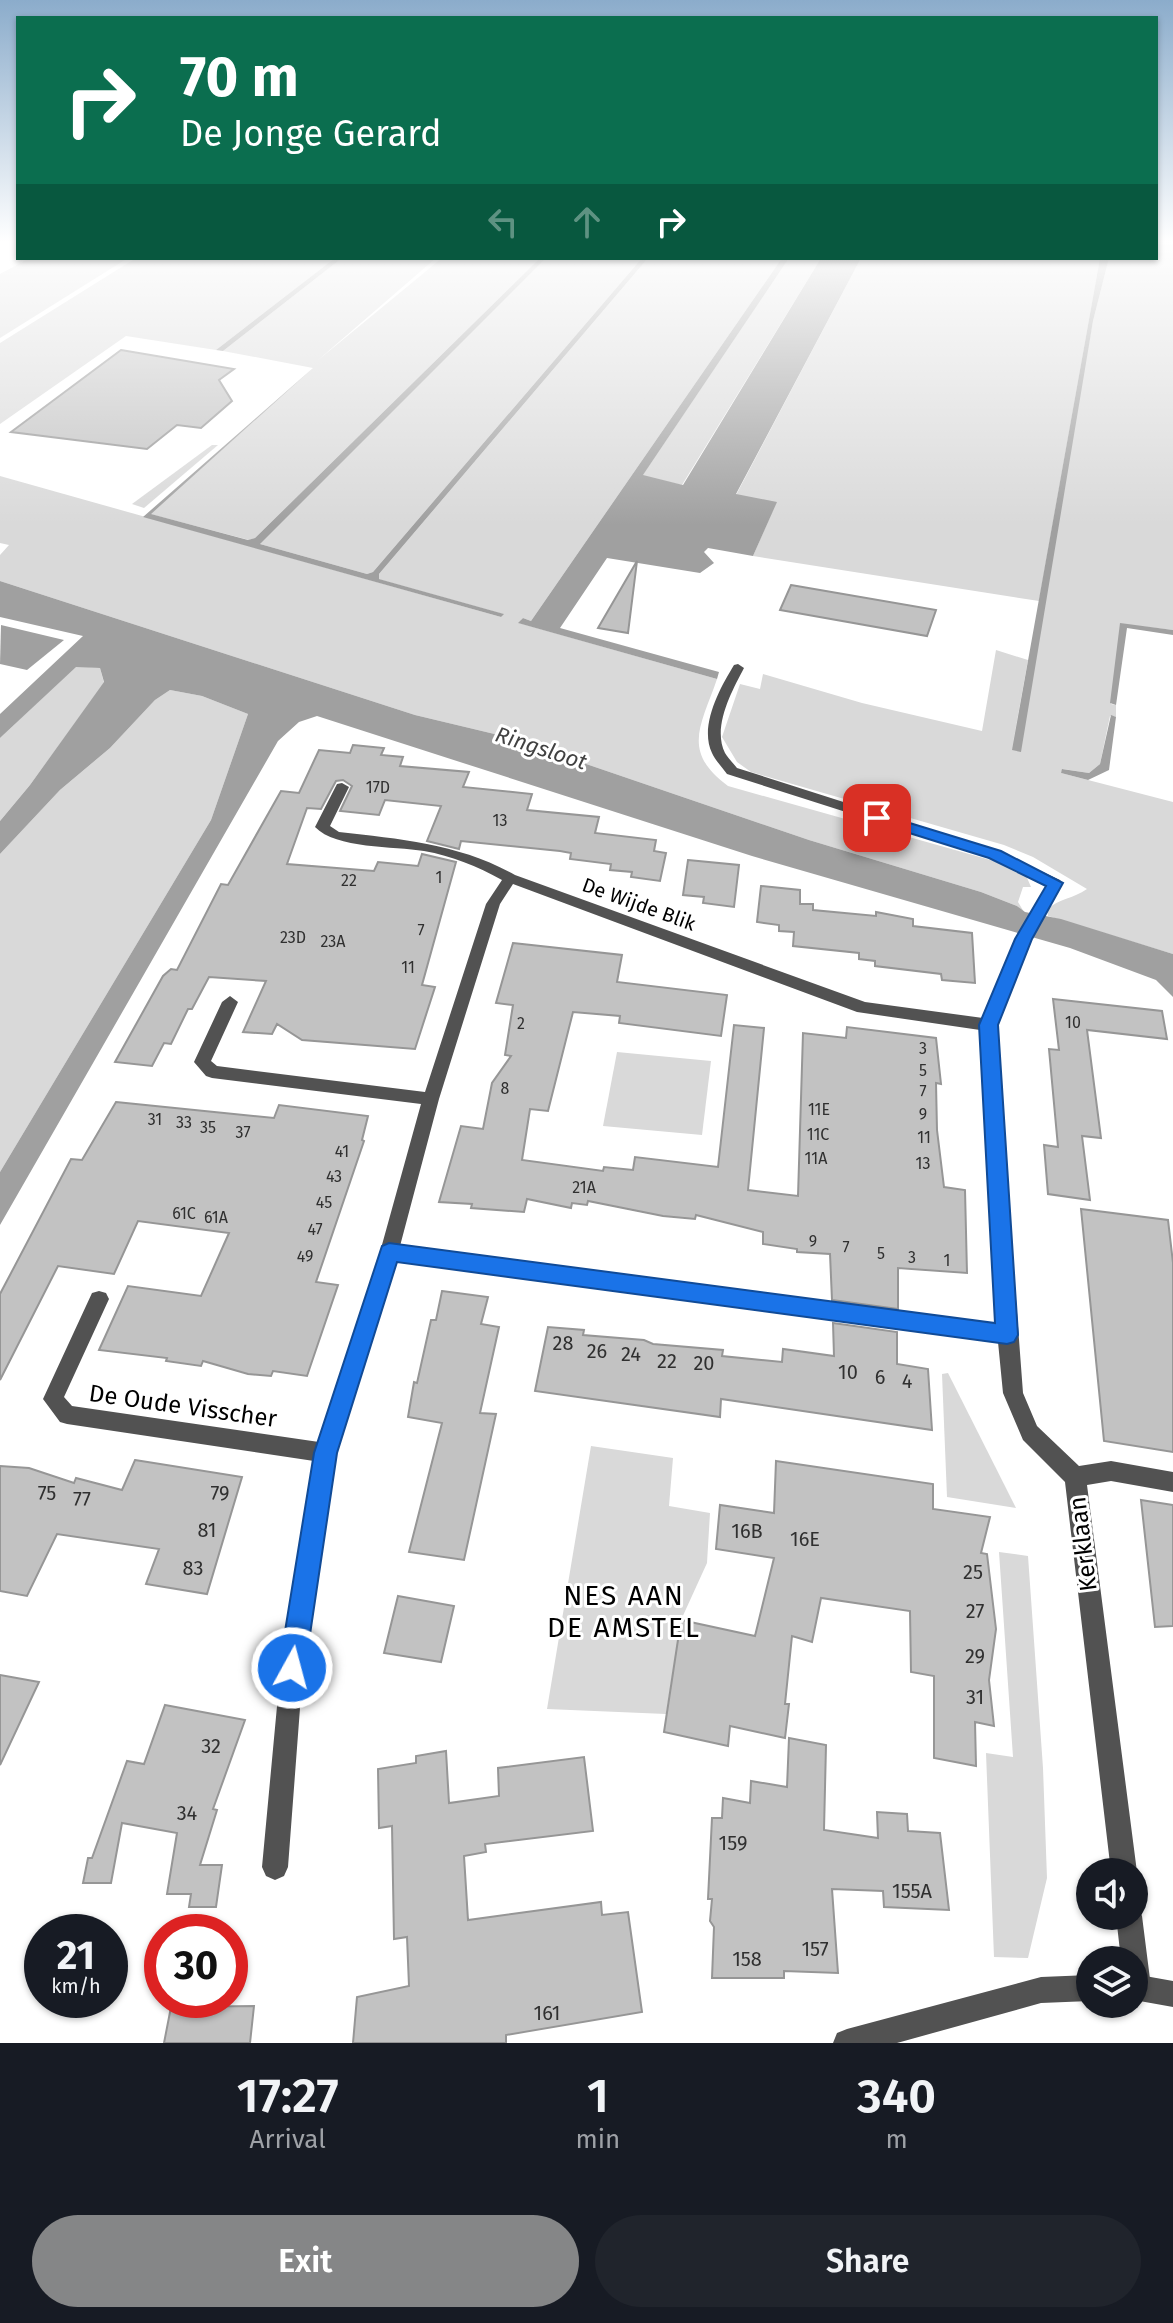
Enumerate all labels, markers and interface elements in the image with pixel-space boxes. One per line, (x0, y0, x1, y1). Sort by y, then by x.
text: 70 m (180, 44, 299, 111)
icon: right (48, 48, 152, 152)
text: De Jonge Gerard (180, 112, 442, 156)
icon: left (481, 200, 525, 244)
icon: ahead (565, 200, 609, 244)
icon: right (649, 200, 693, 244)
water label: Ringsloot (492, 721, 590, 775)
house number: 17D (366, 778, 390, 797)
pin (843, 784, 911, 852)
icon: arrive (855, 796, 899, 840)
house number: 13 (493, 811, 507, 830)
house number: 1 (436, 868, 442, 887)
house number: 22 (341, 871, 357, 890)
street label: De Wijde Blik (579, 872, 700, 936)
house number: 7 (417, 921, 425, 940)
house number: 23D (280, 928, 306, 947)
house number: 23A (321, 932, 346, 951)
house number: 11 (401, 958, 415, 977)
house number: 10 (1065, 1013, 1081, 1032)
house number: 2 (517, 1014, 525, 1033)
house number: 3 (919, 1039, 927, 1058)
house number: 5 (919, 1061, 927, 1080)
house number: 8 (501, 1079, 510, 1098)
house number: 7 (919, 1082, 927, 1101)
house number: 11E (808, 1100, 830, 1119)
house number: 9 (919, 1105, 927, 1124)
house number: 31 (148, 1110, 162, 1129)
house number: 33 (176, 1113, 192, 1132)
house number: 35 (200, 1118, 216, 1137)
house number: 37 (235, 1123, 251, 1142)
house number: 11C (807, 1125, 829, 1144)
house number: 11 (917, 1128, 931, 1147)
house number: 41 (335, 1142, 349, 1161)
house number: 11A (805, 1149, 828, 1168)
house number: 13 (916, 1154, 930, 1173)
house number: 43 (326, 1167, 342, 1186)
house number: 21A (572, 1178, 597, 1197)
house number: 45 (316, 1193, 332, 1212)
house number: 61C (172, 1204, 196, 1223)
house number: 61A (204, 1208, 229, 1227)
house number: 47 (307, 1220, 323, 1239)
house number: 9 (809, 1232, 817, 1251)
house number: 7 (842, 1238, 850, 1257)
house number: 5 (877, 1244, 885, 1263)
house number: 49 (297, 1247, 313, 1266)
house number: 3 (908, 1248, 916, 1267)
house number: 1 (944, 1251, 950, 1270)
house number: 28 (553, 1331, 573, 1355)
house number: 26 (587, 1339, 607, 1363)
house number: 24 (621, 1342, 641, 1366)
house number: 22 (657, 1349, 677, 1373)
house number: 20 (693, 1351, 715, 1375)
house number: 10 (838, 1360, 858, 1384)
house number: 6 (875, 1365, 885, 1389)
house number: 4 (902, 1369, 913, 1393)
street label: De Oude Visscher (87, 1379, 279, 1433)
house number: 75 (38, 1481, 56, 1505)
house number: 79 (210, 1481, 230, 1505)
house number: 77 (73, 1487, 91, 1511)
street label: Kerklaan (1063, 1495, 1103, 1593)
house number: 81 (197, 1518, 217, 1542)
house number: 16B (731, 1519, 763, 1543)
house number: 16E (790, 1527, 820, 1551)
house number: 83 (183, 1556, 204, 1580)
house number: 25 (963, 1560, 983, 1584)
district label: NES AAN DE AMSTEL (547, 1579, 701, 1644)
house number: 27 (966, 1599, 984, 1623)
position arrow (250, 1626, 334, 1710)
house number: 29 (965, 1644, 985, 1668)
house number: 31 (966, 1685, 984, 1709)
house number: 32 (201, 1734, 221, 1758)
house number: 34 (177, 1801, 198, 1825)
house number: 159 (719, 1831, 747, 1855)
map controls (1076, 1858, 1148, 2018)
button: sound (1076, 1858, 1148, 1930)
house number: 155A (892, 1879, 933, 1903)
speed limit sign: 30 (144, 1914, 248, 2018)
text: 21 (57, 1932, 95, 1980)
house number: 157 (801, 1937, 829, 1961)
button: layers (1076, 1946, 1148, 2018)
house number: 158 (732, 1947, 762, 1971)
text: km/h (51, 1974, 101, 1998)
house number: 161 (534, 2001, 561, 2025)
text: 17:27 (237, 2067, 339, 2125)
text: 1 (587, 2067, 609, 2125)
text: 340 (857, 2067, 936, 2125)
text: Arrival (250, 2124, 326, 2155)
text: min (575, 2124, 620, 2155)
text: m (885, 2124, 908, 2155)
button: Exit (32, 2215, 579, 2307)
button: Share (595, 2215, 1141, 2307)

